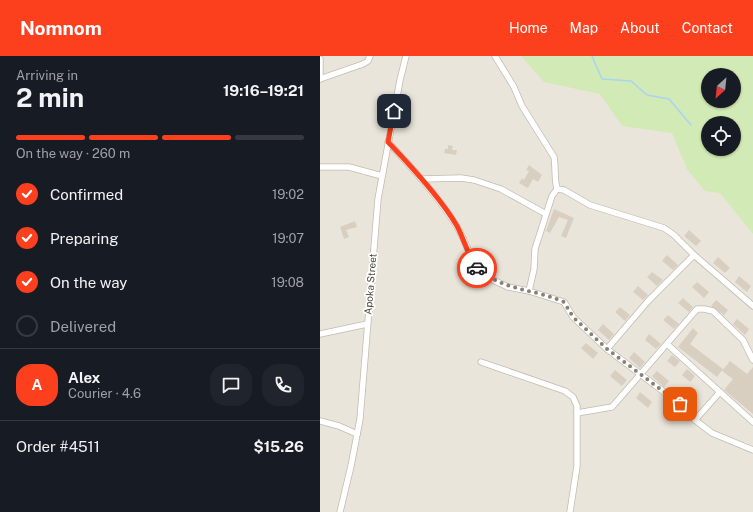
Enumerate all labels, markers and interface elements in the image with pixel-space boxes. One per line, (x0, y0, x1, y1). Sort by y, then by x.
text: Nomnom (20, 17, 102, 39)
text: Home (509, 20, 548, 36)
text: Map (570, 20, 598, 36)
text: About (620, 20, 660, 36)
text: Contact (682, 20, 733, 36)
text: Arriving in (16, 68, 78, 83)
north arrow (701, 68, 741, 108)
map controls (701, 68, 741, 156)
text: 2 min (16, 82, 84, 113)
text: 19:16–19:21 (223, 82, 304, 99)
pin (377, 94, 411, 128)
icon: home (383, 100, 405, 122)
button: locate (701, 116, 741, 156)
text: On the way · 260 m (16, 146, 130, 161)
icon: check (16, 183, 38, 205)
text: Confirmed (50, 186, 123, 203)
text: 19:02 (272, 187, 304, 202)
icon: check (16, 227, 38, 249)
text: Preparing (50, 230, 119, 247)
text: 19:07 (272, 231, 304, 246)
courier (457, 248, 497, 288)
street label: Apoka Street (361, 253, 379, 315)
icon: car (466, 257, 488, 279)
icon: check (16, 271, 38, 293)
text: On the way (50, 274, 127, 291)
text: 19:08 (271, 275, 304, 290)
text: Delivered (50, 318, 116, 335)
button: chat (210, 364, 252, 406)
button: phone (262, 364, 304, 406)
text: Alex (68, 369, 100, 386)
text: A (32, 376, 42, 393)
text: Courier · 4.6 (68, 386, 141, 401)
pin (663, 387, 697, 421)
icon: bag (669, 393, 691, 415)
text: Order #4511 (16, 438, 100, 455)
text: $15.26 (253, 438, 304, 455)

